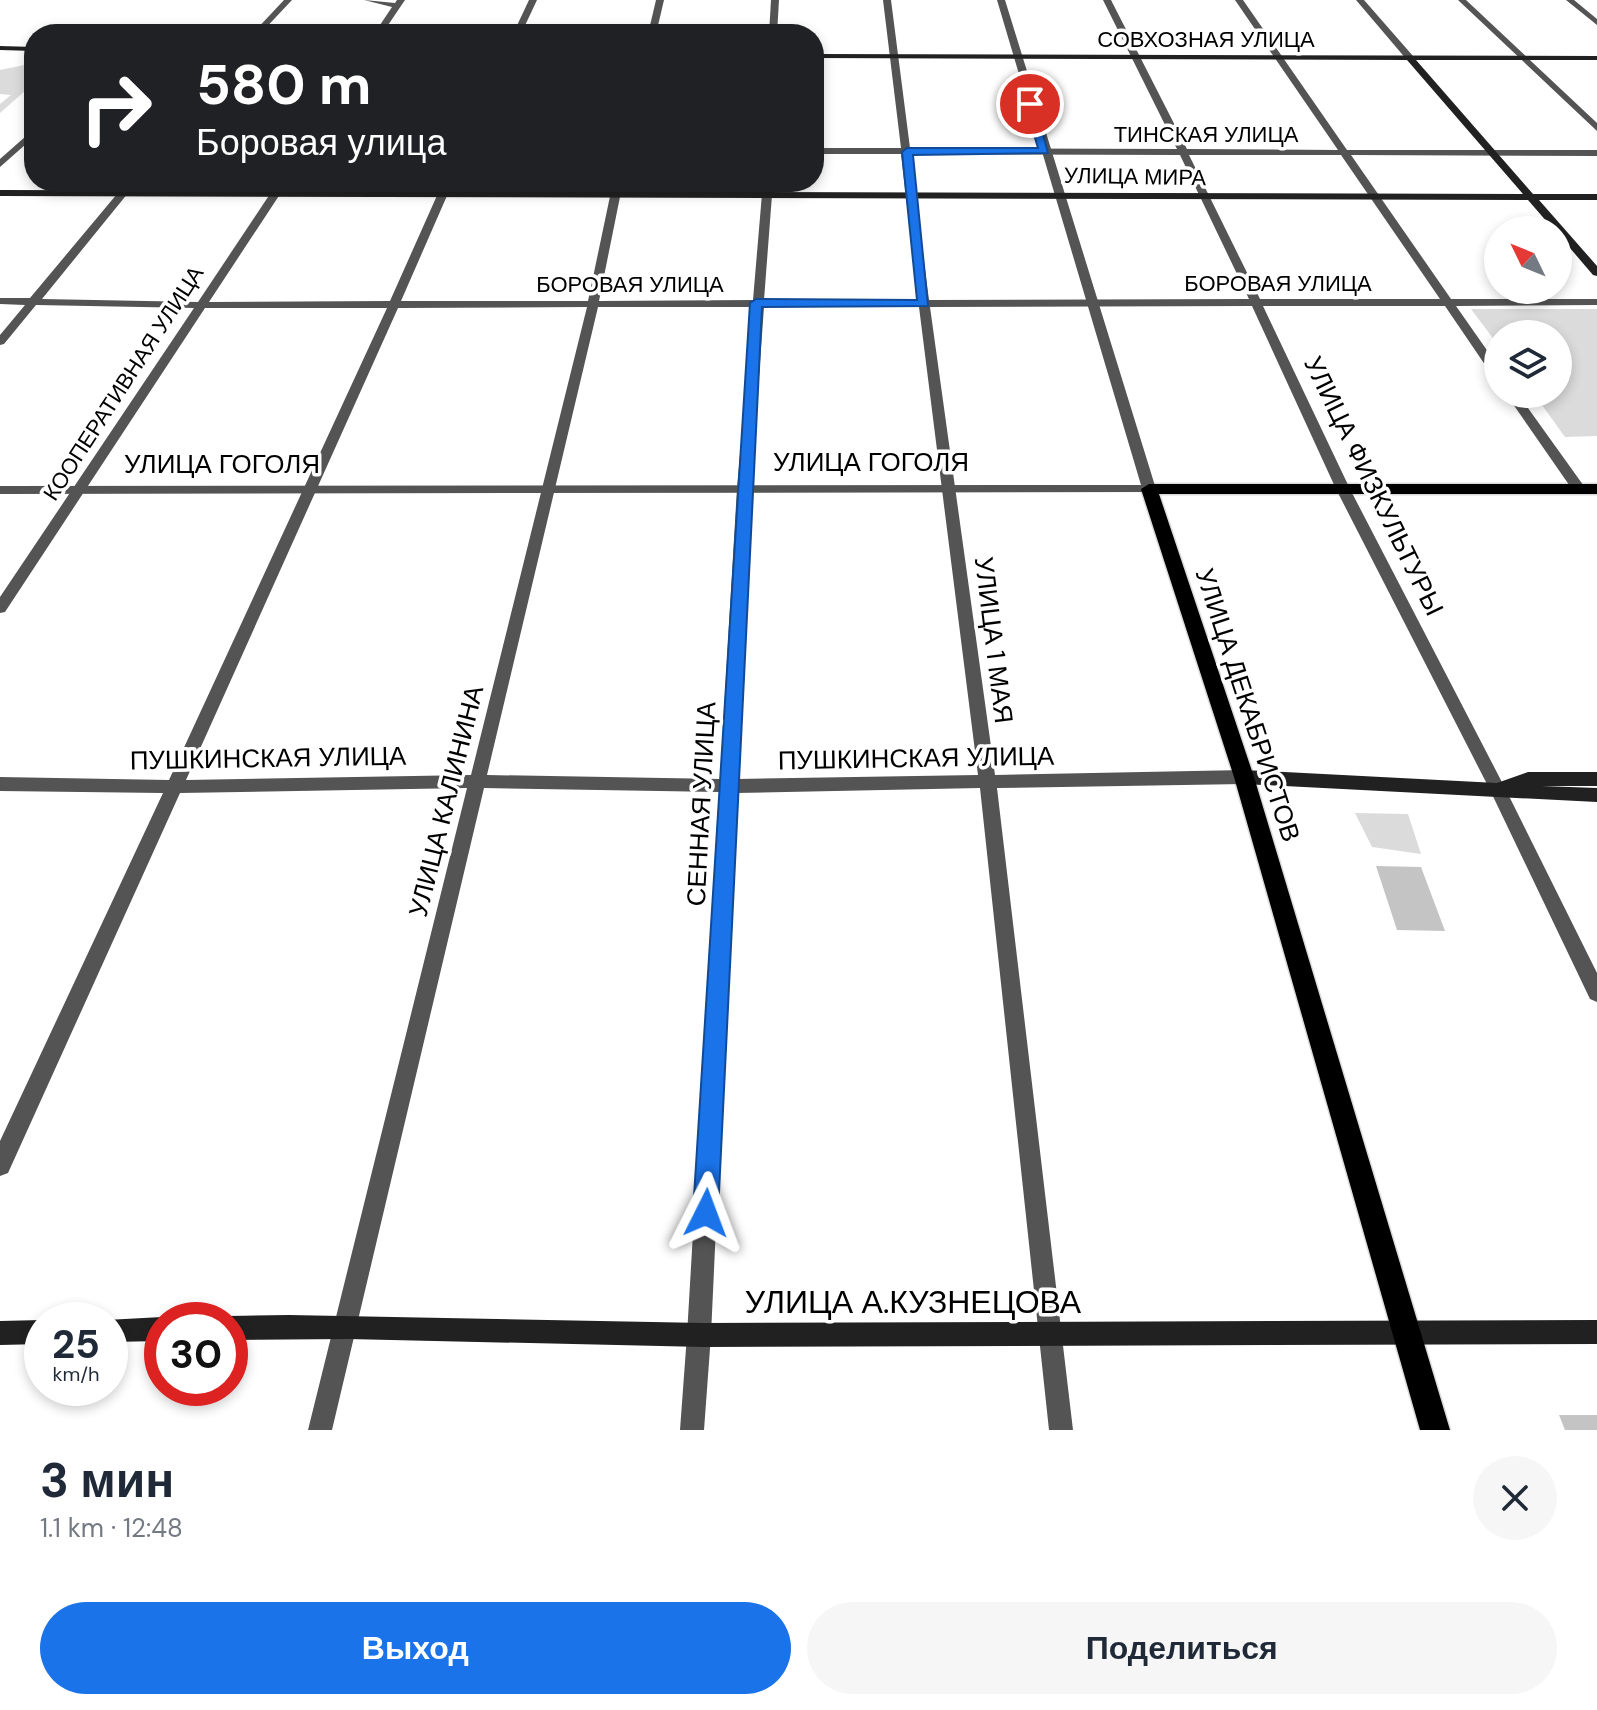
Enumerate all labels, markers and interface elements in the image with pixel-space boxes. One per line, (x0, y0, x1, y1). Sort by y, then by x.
street label: СОВХОЗНАЯ УЛИЦА (1097, 25, 1315, 54)
text: 580 m (196, 48, 372, 121)
icon: right (64, 56, 168, 160)
pin (996, 70, 1064, 138)
icon: arrive (1008, 82, 1052, 126)
text: Боровая улица (196, 119, 446, 166)
street label: ТИНСКАЯ УЛИЦА (1114, 120, 1299, 149)
street label: УЛИЦА МИРА (1064, 161, 1207, 192)
north arrow (1484, 216, 1572, 304)
map controls (1484, 216, 1572, 408)
street label: КООПЕРАТИВНАЯ УЛИЦА (37, 260, 210, 506)
street label: БОРОВАЯ УЛИЦА (1184, 269, 1372, 298)
street label: БОРОВАЯ УЛИЦА (536, 270, 724, 299)
button: layers (1484, 320, 1572, 408)
street label: УЛИЦА ФИЗКУЛЬТУРЫ (1296, 351, 1452, 621)
street label: УЛИЦА ГОГОЛЯ (773, 445, 969, 479)
street label: УЛИЦА ГОГОЛЯ (124, 447, 320, 481)
street label: УЛИЦА 1 МАЯ (967, 555, 1021, 725)
street label: УЛИЦА ДЕКАБРИСТОВ (1188, 564, 1308, 846)
street label: УЛИЦА КАЛИНИНА (401, 681, 491, 920)
street label: СЕННАЯ УЛИЦА (679, 700, 723, 907)
street label: ПУШКИНСКАЯ УЛИЦА (129, 739, 407, 777)
street label: ПУШКИНСКАЯ УЛИЦА (777, 739, 1055, 777)
position arrow (664, 1171, 748, 1255)
street label: УЛИЦА А.КУЗНЕЦОВА (745, 1281, 1082, 1323)
speed limit sign: 30 (144, 1302, 248, 1406)
text: 25 (52, 1318, 100, 1370)
text: km/h (52, 1361, 100, 1387)
text: 3 мин (40, 1449, 174, 1512)
button: close (1473, 1456, 1557, 1540)
text: 1.1 km · 12:48 (40, 1511, 183, 1545)
button: Выход (40, 1602, 791, 1694)
button: Поделиться (807, 1602, 1557, 1694)

